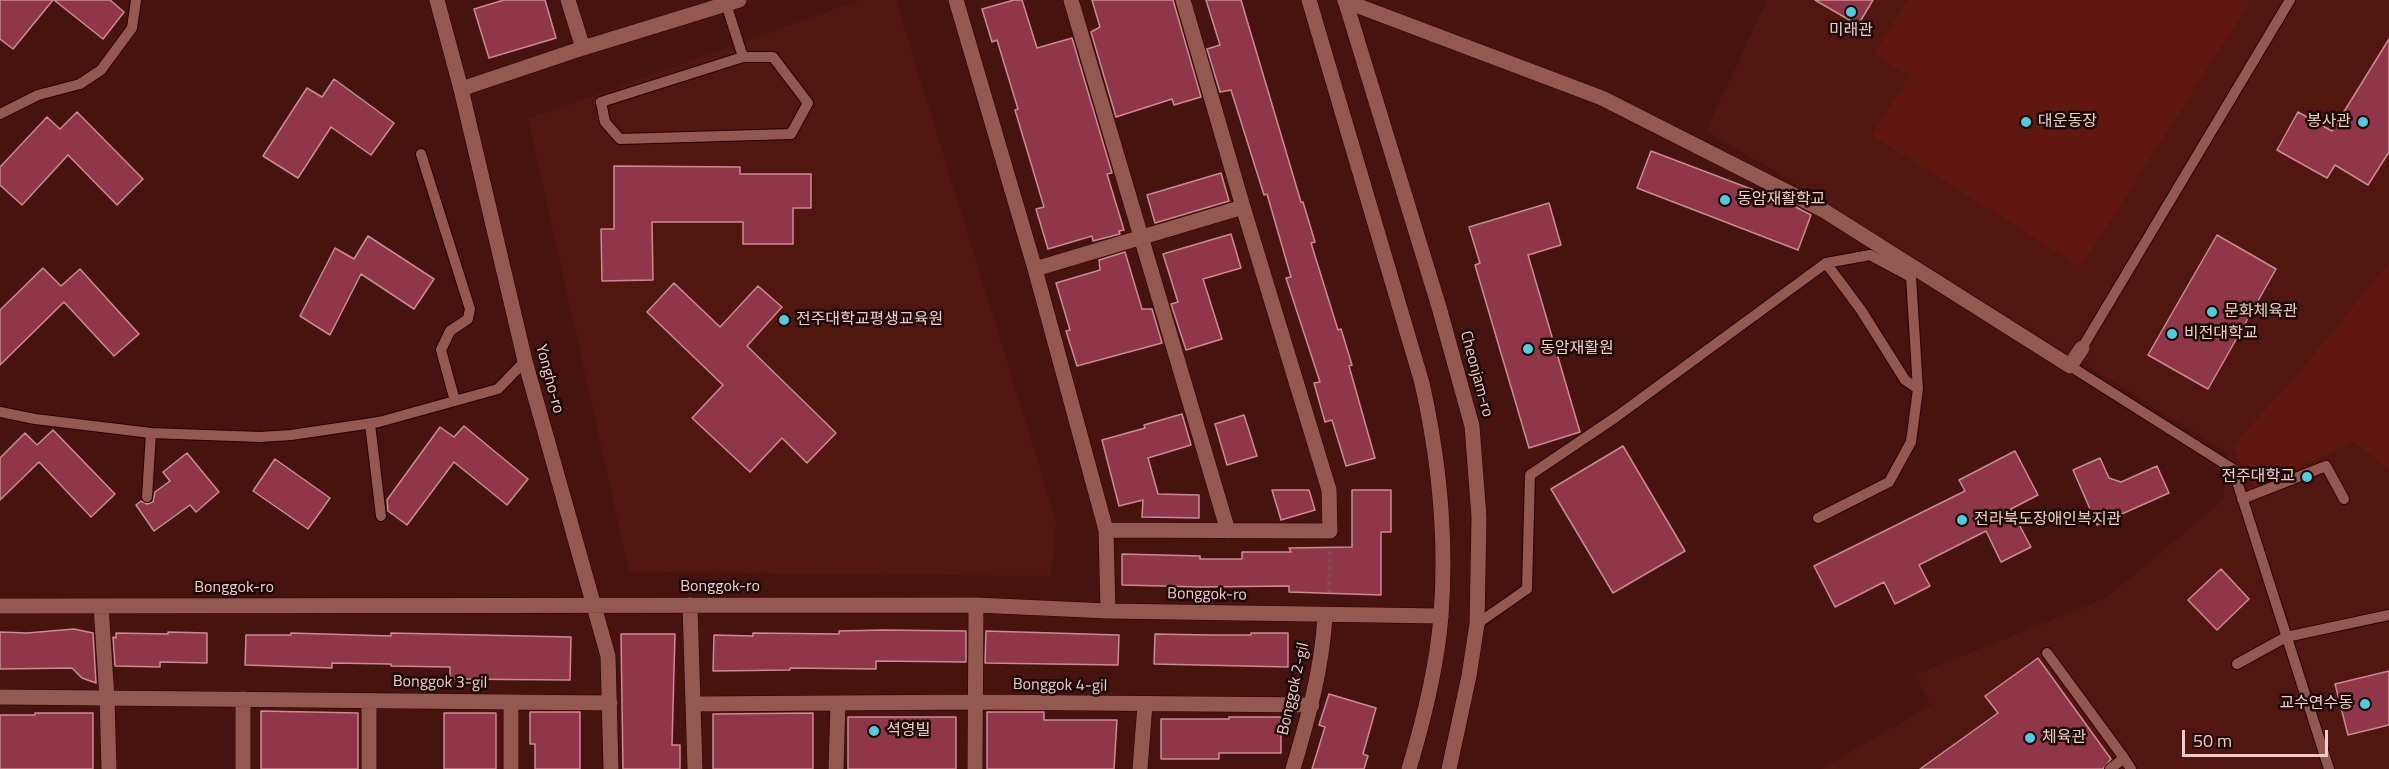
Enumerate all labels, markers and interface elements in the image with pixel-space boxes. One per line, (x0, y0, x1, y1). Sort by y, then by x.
marker: 미래관 (1844, 5, 1858, 19)
place label: 미래관 (1829, 21, 1873, 41)
place label: 대운동장 (2038, 112, 2097, 132)
place label: 봉사관 (2307, 112, 2351, 132)
marker: 대운동장 (2019, 115, 2033, 129)
marker: 봉사관 (2356, 115, 2370, 129)
place label: 동암재활학교 (1737, 190, 1825, 210)
marker: 동암재활학교 (1718, 193, 1732, 207)
place label: 문화체육관 (2224, 302, 2298, 322)
marker: 문화체육관 (2205, 305, 2219, 319)
place label: 전주대학교평생교육원 (796, 310, 943, 330)
marker: 전주대학교평생교육원 (777, 313, 791, 327)
place label: 비전대학교 (2184, 324, 2258, 344)
marker: 비전대학교 (2165, 327, 2179, 341)
street label: Cheonjam-ro (1455, 329, 1497, 419)
place label: 동암재활원 (1540, 339, 1614, 359)
street label: Yongho-ro (531, 342, 567, 416)
marker: 동암재활원 (1521, 342, 1535, 356)
place label: 전주대학교 (2221, 467, 2295, 487)
marker: 전주대학교 (2300, 470, 2314, 484)
place label: 전라북도장애인복지관 (1974, 510, 2121, 530)
marker: 전라북도장애인복지관 (1955, 513, 1969, 527)
street label: Bonggok-ro (680, 577, 760, 597)
street label: Bonggok-ro (194, 578, 274, 598)
street label: Bonggok-ro (1167, 585, 1247, 605)
street label: Bonggok 2-gil (1274, 641, 1314, 737)
street label: Bonggok 3-gil (393, 673, 487, 693)
street label: Bonggok 4-gil (1013, 676, 1107, 696)
place label: 교수연수동 (2279, 694, 2353, 714)
marker: 교수연수동 (2358, 697, 2372, 711)
scale bar (2185, 718, 2330, 756)
place label: 셕영빌 (886, 721, 930, 741)
marker: 셕영빌 (867, 724, 881, 738)
text: 50 m (2193, 727, 2232, 754)
place label: 체육관 (2042, 728, 2086, 748)
marker: 체육관 (2023, 731, 2037, 745)

